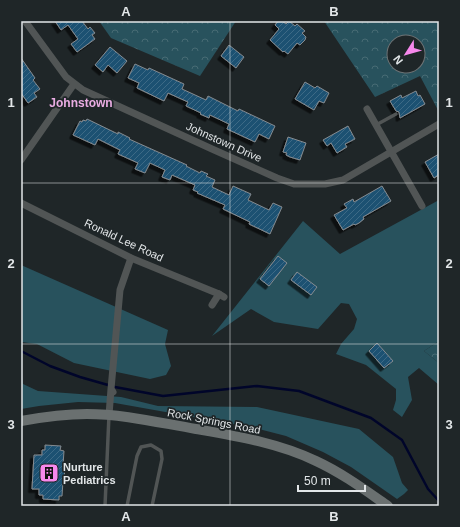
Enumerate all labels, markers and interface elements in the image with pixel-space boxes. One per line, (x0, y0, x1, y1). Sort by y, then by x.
text: A (121, 4, 131, 19)
text: B (329, 4, 339, 19)
north arrow (386, 34, 426, 74)
text: N (391, 53, 405, 67)
text: 1 (7, 95, 15, 110)
text: 1 (445, 95, 453, 110)
district label: Johnstown (49, 96, 113, 110)
street label: Johnstown Drive (184, 120, 264, 164)
street label: Ronald Lee Road (83, 216, 165, 264)
text: 2 (7, 256, 15, 271)
text: 2 (445, 256, 453, 271)
street label: Rock Springs Road (166, 406, 262, 436)
text: 3 (7, 417, 15, 432)
text: 3 (445, 417, 453, 432)
place label: Nurture Pediatrics (63, 461, 116, 486)
building icon: Nurture Pediatrics (38, 462, 60, 484)
scale bar (298, 467, 365, 493)
text: 50 m (304, 474, 331, 488)
text: A (121, 509, 131, 524)
text: B (329, 509, 339, 524)

